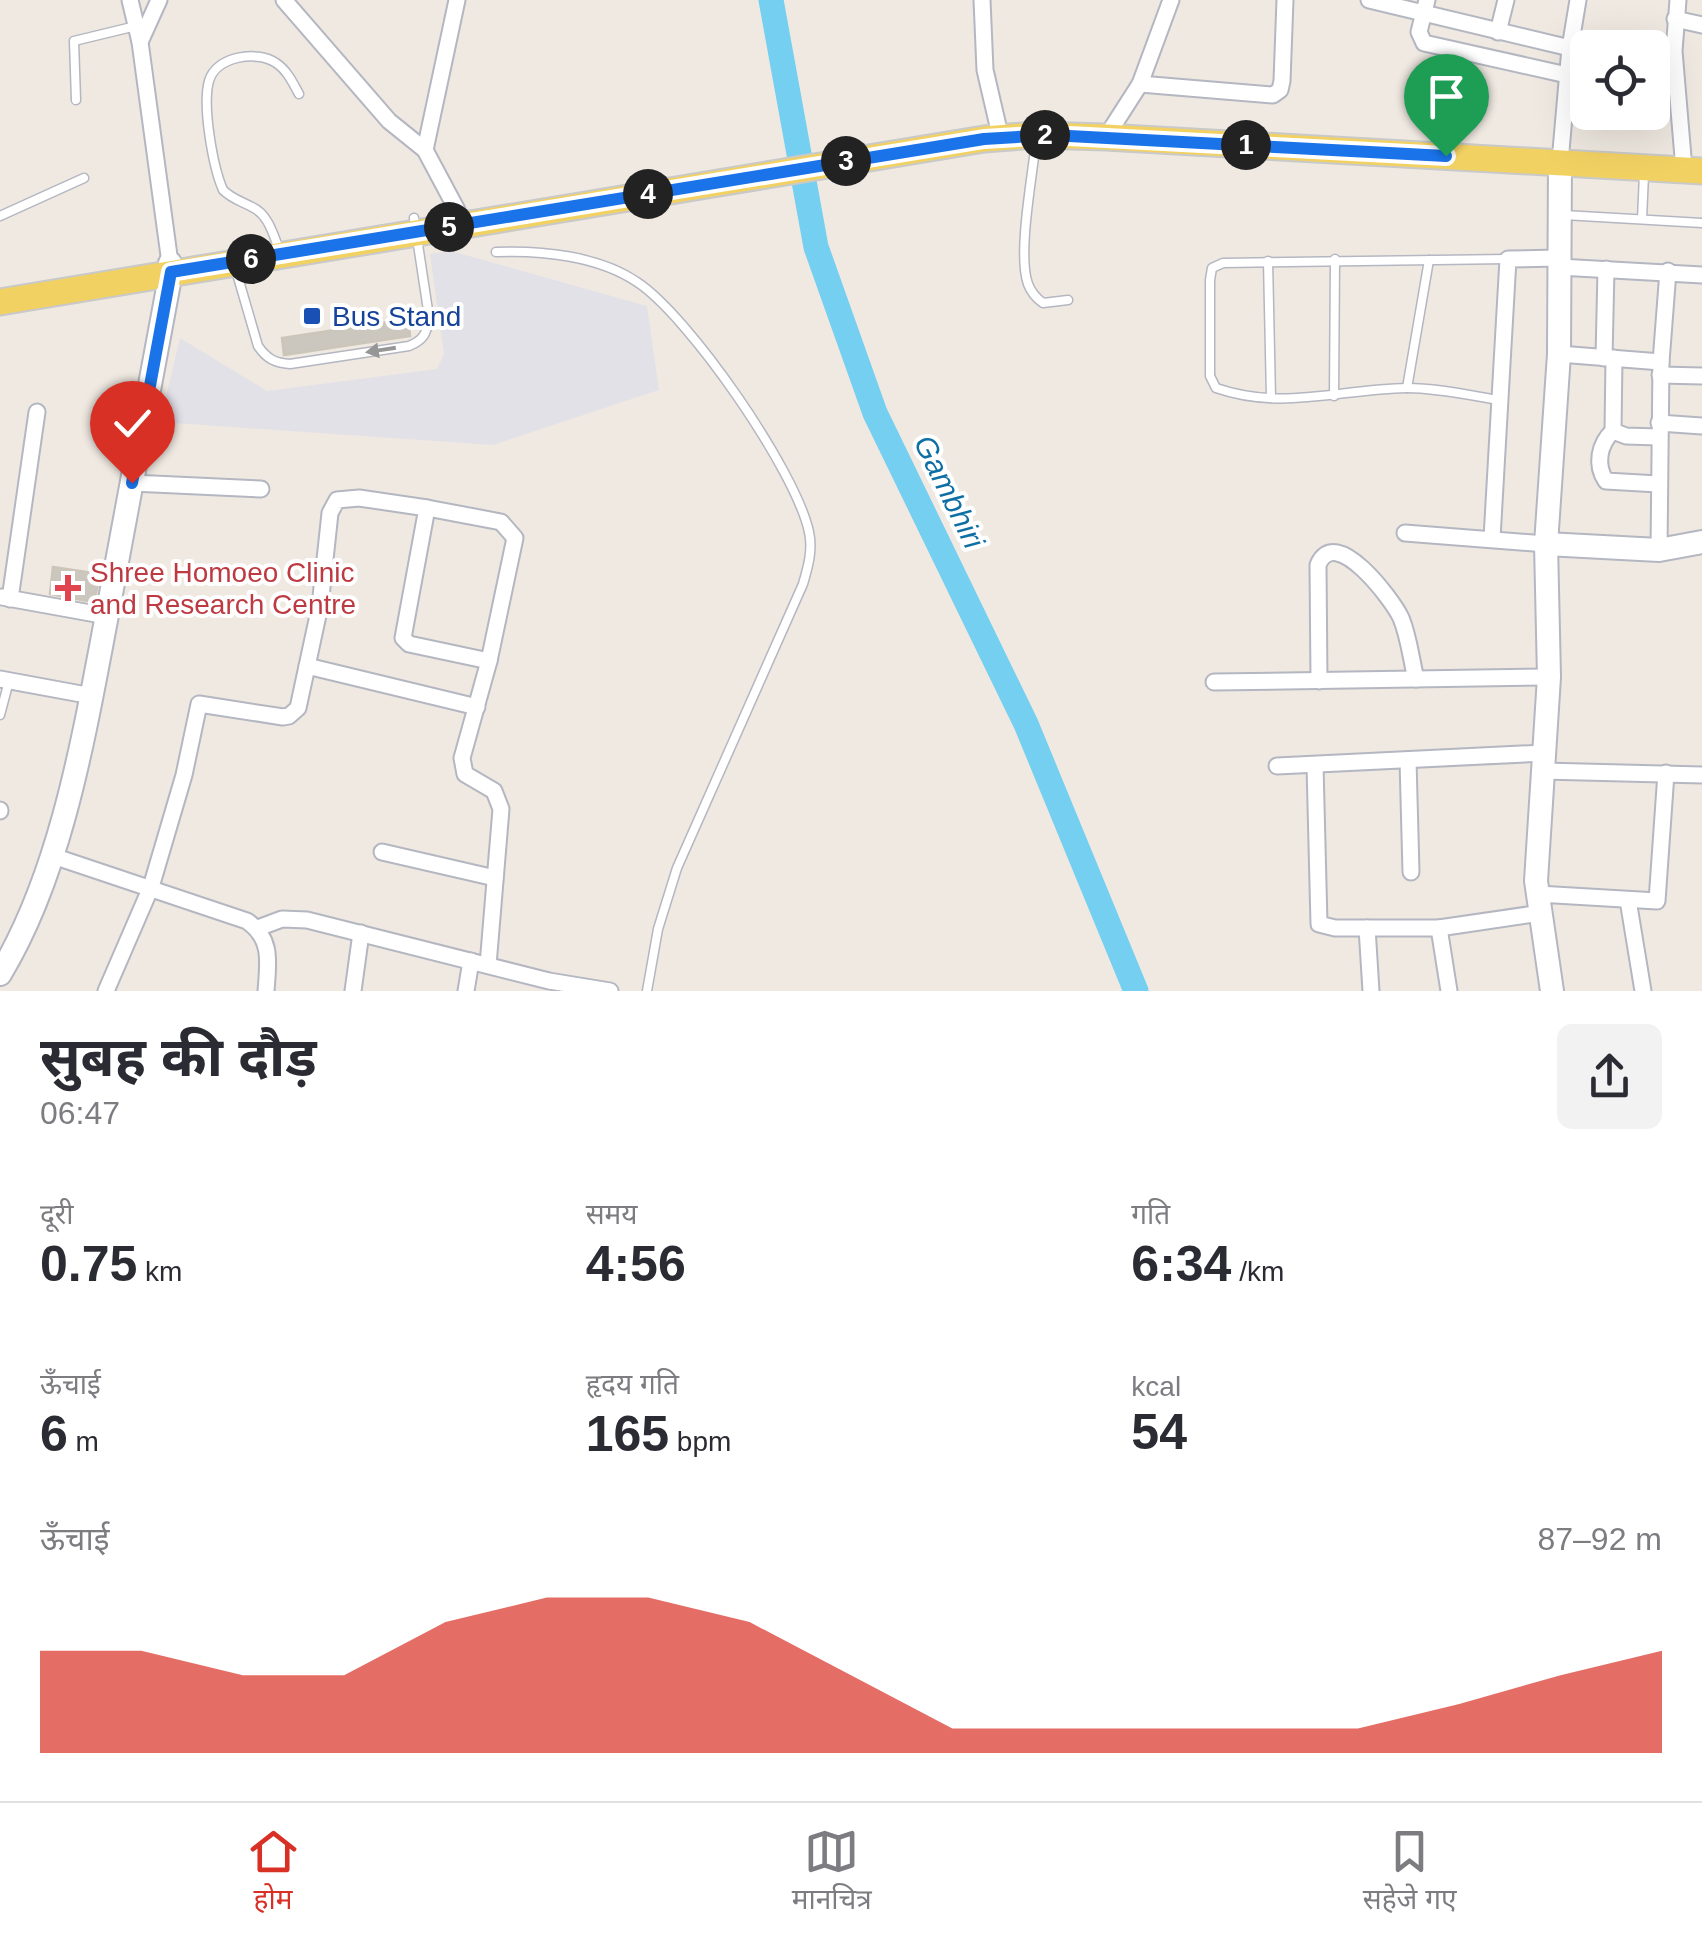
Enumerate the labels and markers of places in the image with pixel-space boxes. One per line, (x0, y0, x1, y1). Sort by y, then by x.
pin (1404, 54, 1489, 157)
pin: 2 (1020, 110, 1070, 160)
pin: 1 (1221, 120, 1271, 170)
pin: 3 (821, 136, 871, 186)
pin: 4 (623, 169, 673, 219)
pin: 5 (424, 202, 474, 252)
pin: 6 (226, 234, 276, 284)
place label: Bus Stand (332, 301, 461, 332)
marker: Bus Stand (301, 305, 323, 327)
pin (90, 381, 175, 484)
place label: Shree Homoeo Clinic and Research Centre (90, 557, 356, 620)
marker: Shree Homoeo Clinic and Research Centre (55, 575, 81, 601)

